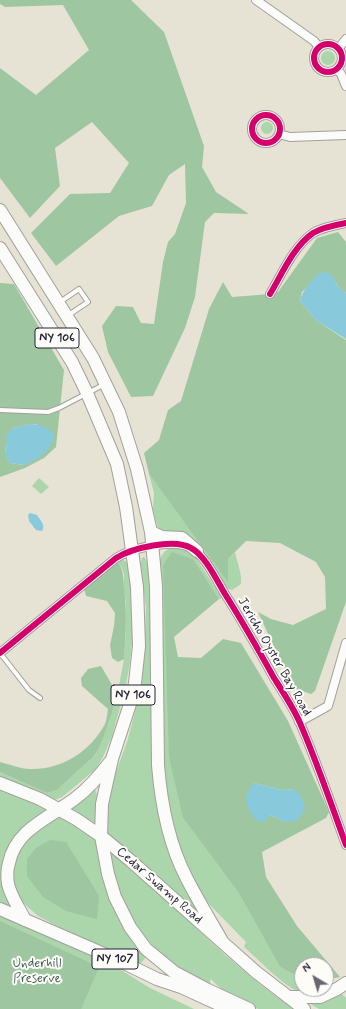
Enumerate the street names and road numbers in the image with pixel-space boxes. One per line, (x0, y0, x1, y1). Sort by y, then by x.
road number: NY 106 (35, 328, 79, 348)
street label: Jericho Oyster Bay Road (234, 595, 314, 719)
road number: NY 106 (111, 685, 155, 705)
street label: Cedar Swamp Road (113, 844, 205, 928)
road number: NY 107 (92, 949, 138, 969)

